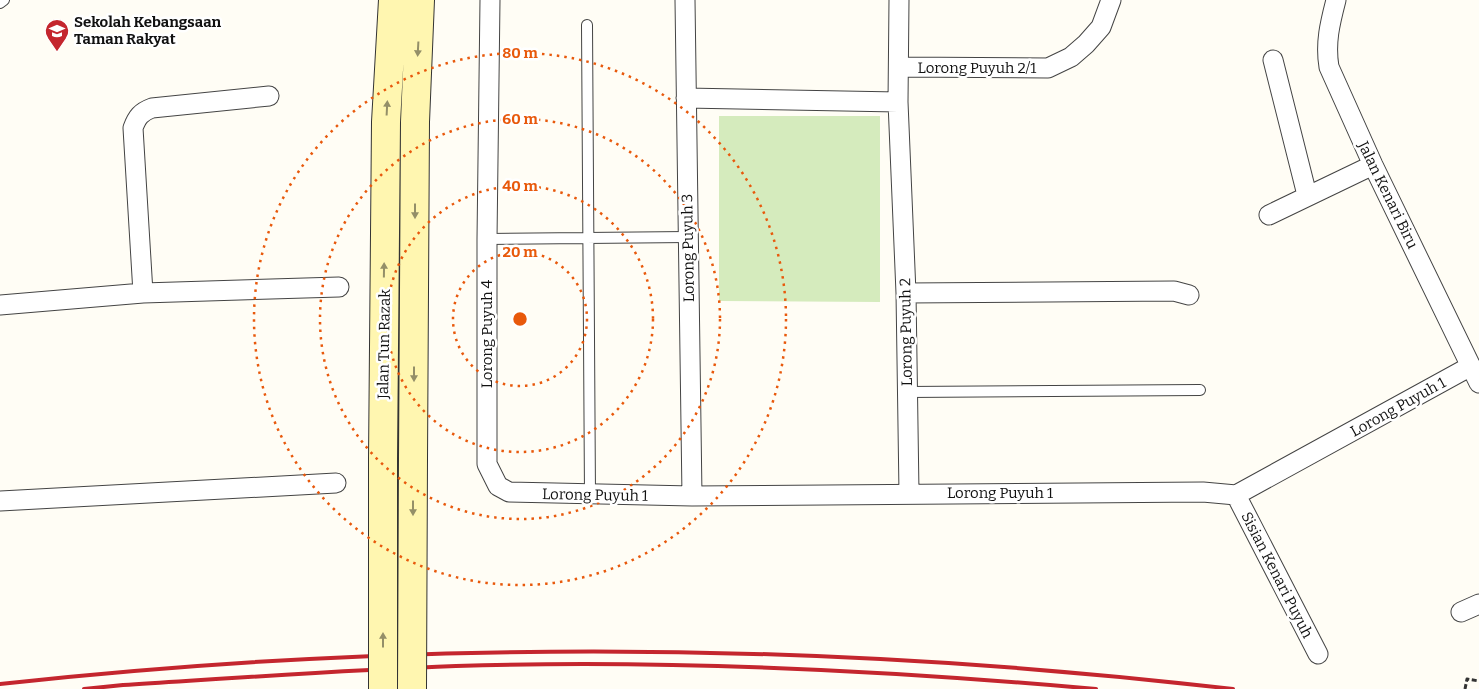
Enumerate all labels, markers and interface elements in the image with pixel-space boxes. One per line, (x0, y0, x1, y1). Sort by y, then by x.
place label: Sekolah Kebangsaan Taman Rakyat (74, 13, 222, 48)
school or university icon: Sekolah Kebangsaan Taman Rakyat (44, 18, 70, 52)
one-way arrow (414, 41, 422, 57)
text: 80 m (502, 44, 538, 62)
street label: Lorong Puyuh 2/1 (918, 59, 1036, 77)
one-way arrow (383, 99, 391, 115)
text: 60 m (502, 110, 538, 128)
street label: Jalan Kenari Biru (1354, 138, 1422, 252)
text: 40 m (502, 177, 539, 195)
street label: Lorong Puyuh 3 (678, 194, 698, 302)
one-way arrow (411, 203, 419, 219)
text: 20 m (503, 243, 538, 261)
one-way arrow (381, 262, 389, 278)
street label: Lorong Puyuh 2 (896, 278, 916, 386)
street label: Lorong Puyuh 4 (478, 279, 496, 388)
street label: Jalan Tun Razak (374, 289, 394, 400)
centre of rings (511, 310, 529, 328)
one-way arrow (410, 366, 418, 382)
street label: Lorong Puyuh 1 (1347, 373, 1449, 441)
street label: Lorong Puyuh 1 (947, 484, 1053, 502)
street label: Lorong Puyuh 1 (542, 485, 648, 505)
one-way arrow (409, 500, 417, 516)
street label: Sisian Kenari Puyuh (1237, 509, 1317, 642)
one-way arrow (379, 632, 387, 648)

